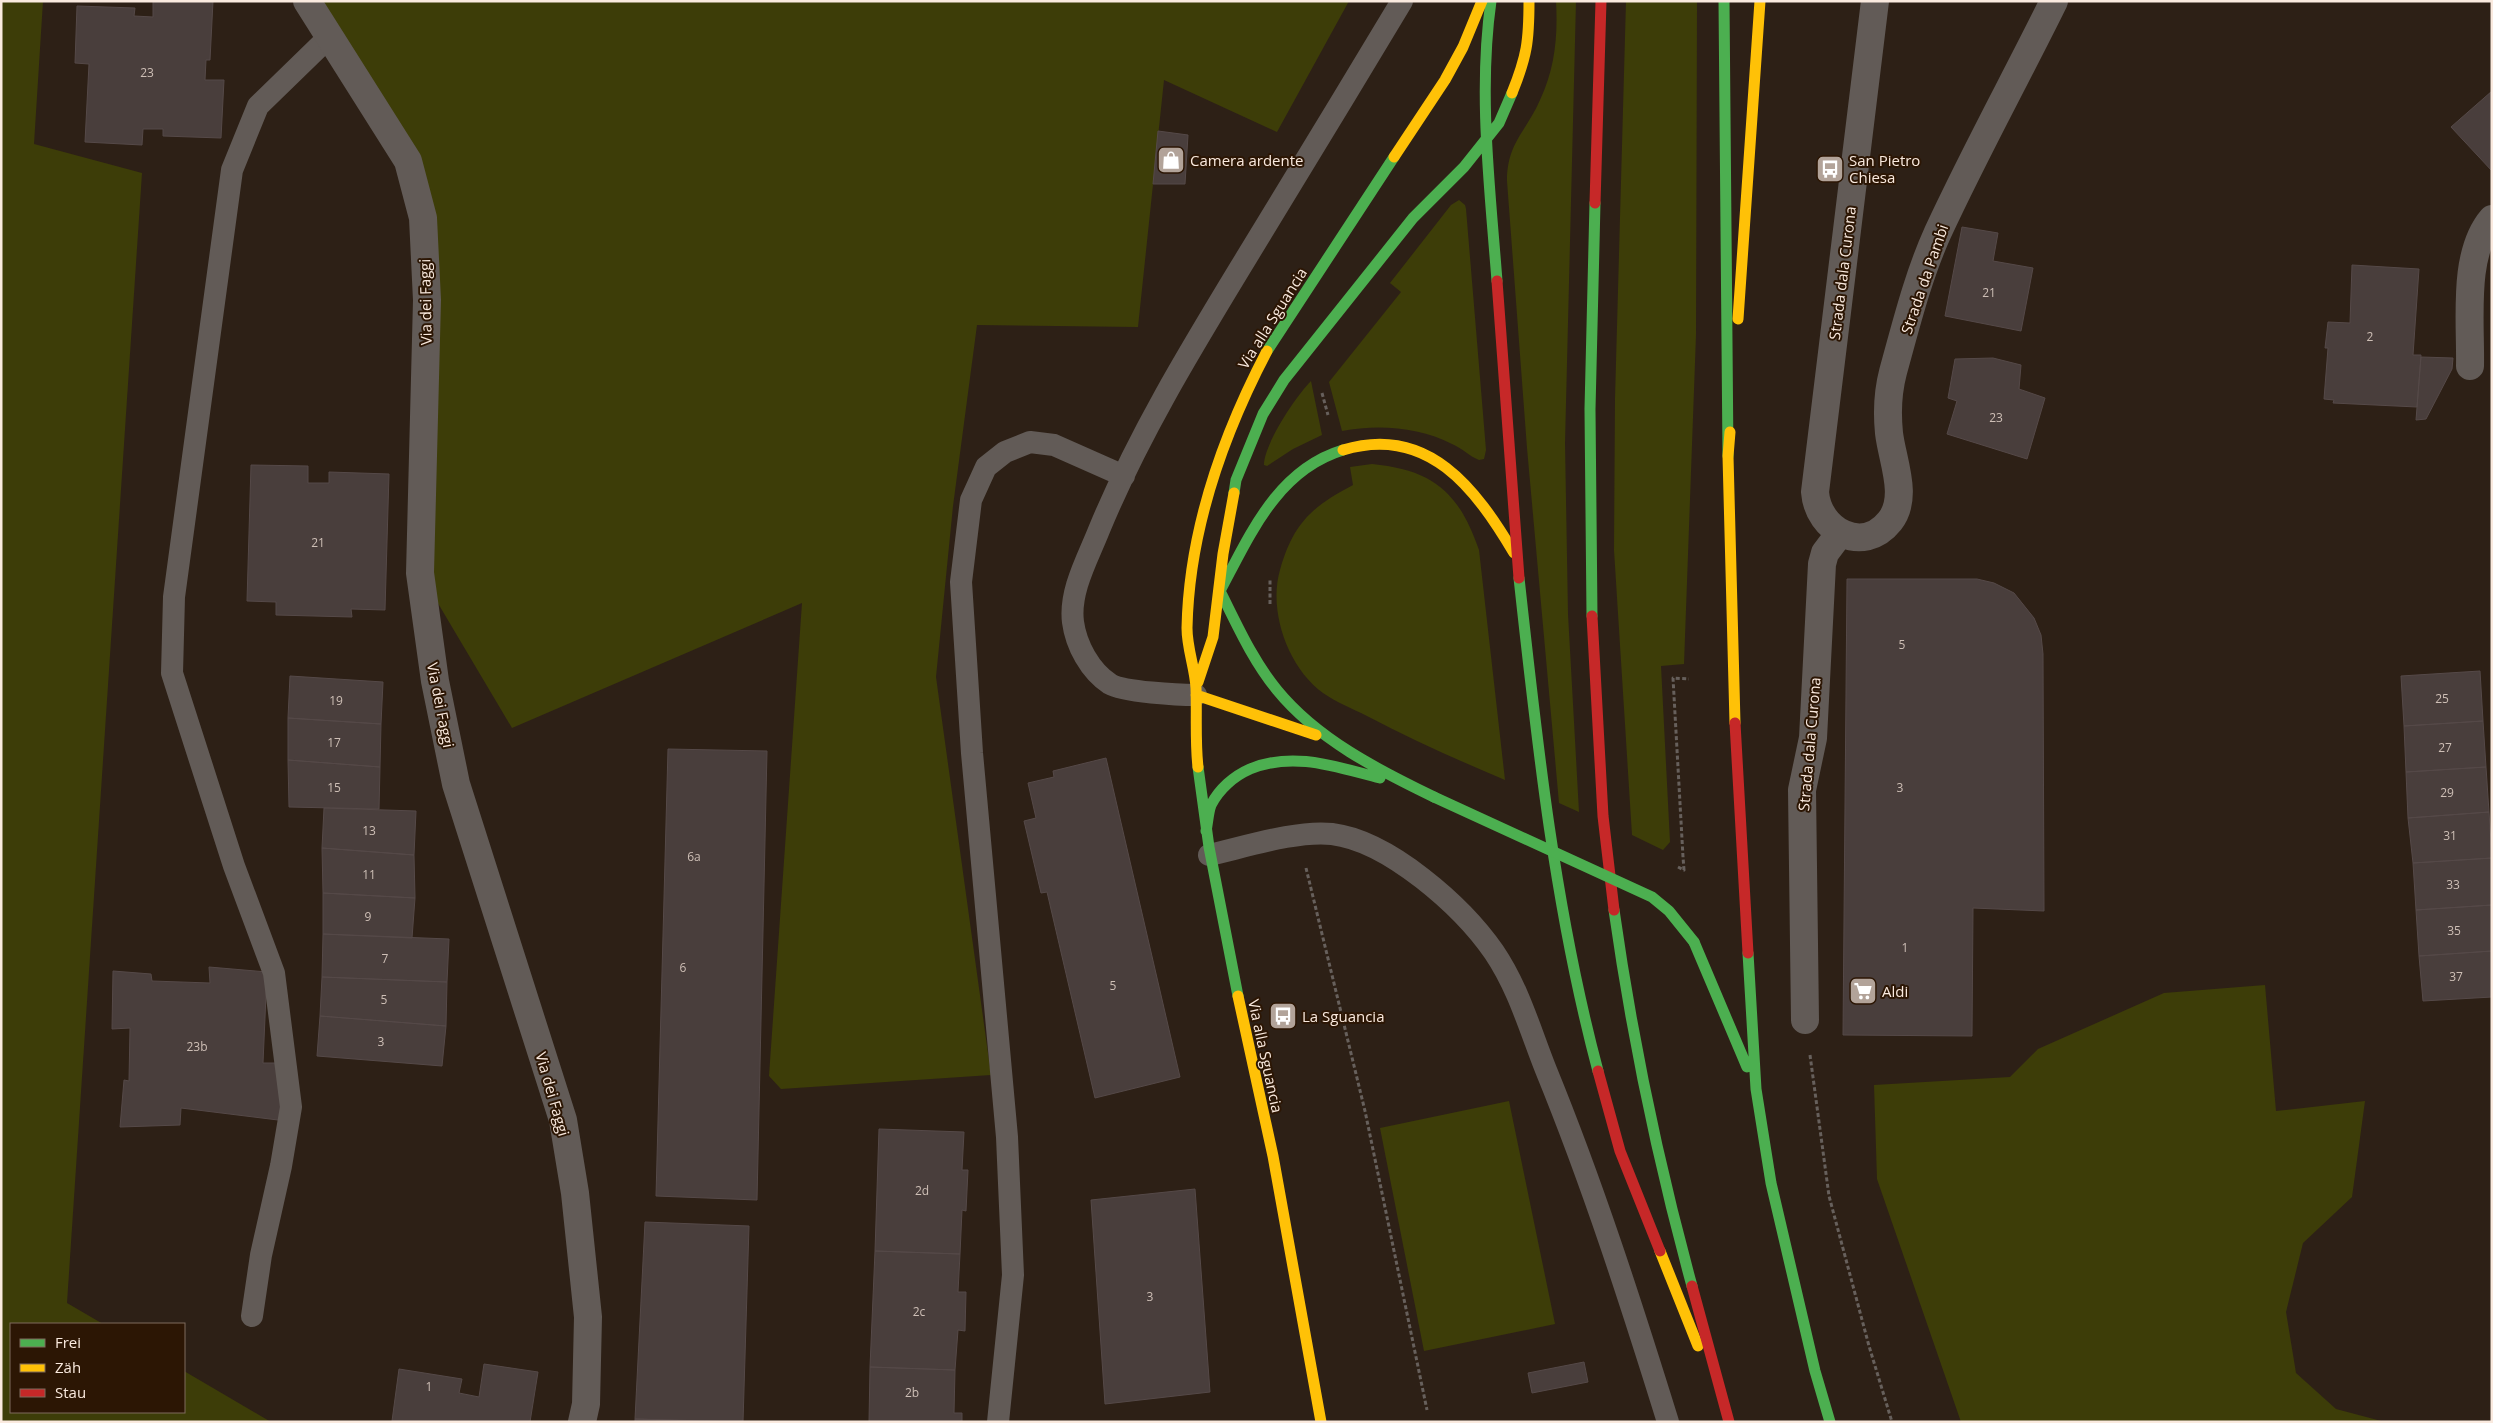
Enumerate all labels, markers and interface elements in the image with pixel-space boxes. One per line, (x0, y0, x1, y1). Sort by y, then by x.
house number: 23 (140, 64, 154, 81)
shop icon: Camera ardente (1156, 145, 1186, 175)
place label: Camera ardente (1190, 150, 1304, 170)
place label: San Pietro Chiesa (1849, 150, 1920, 187)
bus stop icon: San Pietro Chiesa (1815, 154, 1845, 184)
street label: Strada dala Curona (1824, 205, 1860, 341)
street label: Strada da Pambi (1896, 221, 1952, 337)
street label: Via dei Faggi (414, 259, 436, 345)
street label: Via alla Sguancia (1233, 264, 1311, 372)
house number: 21 (1982, 284, 1996, 301)
house number: 2 (2367, 328, 2374, 345)
house number: 23 (1989, 409, 2003, 426)
house number: 21 (311, 534, 325, 551)
house number: 5 (1899, 636, 1906, 653)
street label: Via dei Faggi (423, 661, 459, 749)
street label: Strada dala Curona (1793, 676, 1825, 812)
house number: 25 (2435, 690, 2449, 707)
house number: 19 (329, 692, 343, 709)
house number: 17 (327, 734, 341, 751)
house number: 27 (2438, 739, 2452, 756)
house number: 15 (327, 779, 341, 796)
house number: 3 (1897, 779, 1904, 796)
house number: 29 (2440, 784, 2454, 801)
house number: 13 (362, 822, 376, 839)
house number: 31 (2443, 827, 2457, 844)
house number: 6a (687, 848, 701, 865)
house number: 11 (362, 866, 376, 883)
house number: 33 (2446, 876, 2460, 893)
house number: 9 (365, 908, 372, 925)
house number: 35 (2447, 922, 2461, 939)
house number: 1 (1902, 939, 1908, 956)
house number: 7 (382, 950, 389, 967)
house number: 6 (680, 959, 687, 976)
house number: 37 (2449, 968, 2463, 985)
supermarket icon: Aldi (1848, 976, 1878, 1006)
house number: 5 (1110, 977, 1117, 994)
place label: Aldi (1882, 981, 1908, 1001)
house number: 5 (381, 991, 388, 1008)
street label: Via alla Sguancia (1244, 997, 1288, 1115)
bus stop icon: La Sguancia (1268, 1001, 1298, 1031)
place label: La Sguancia (1302, 1006, 1384, 1026)
house number: 3 (378, 1033, 385, 1050)
house number: 23b (186, 1038, 208, 1055)
street label: Via dei Faggi (531, 1050, 575, 1138)
house number: 2d (915, 1182, 929, 1199)
house number: 3 (1147, 1288, 1154, 1305)
house number: 2c (913, 1303, 926, 1320)
legend (10, 1323, 185, 1413)
text: Frei (55, 1332, 81, 1352)
text: Zäh (55, 1357, 81, 1377)
house number: 1 (426, 1378, 432, 1395)
text: Stau (55, 1382, 86, 1402)
house number: 2b (905, 1384, 919, 1401)

